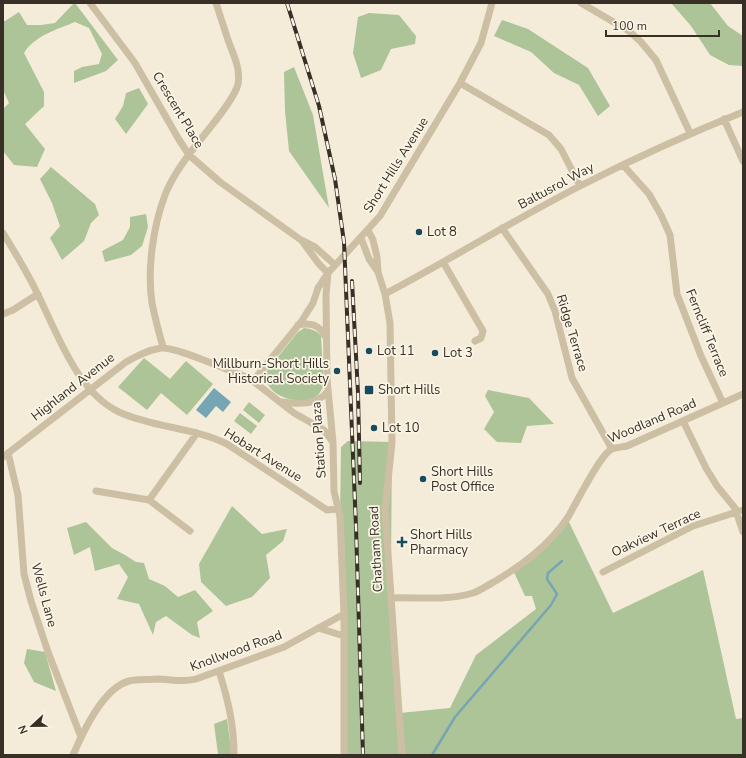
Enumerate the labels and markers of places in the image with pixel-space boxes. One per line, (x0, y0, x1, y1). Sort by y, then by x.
place label: Lot 8 (427, 223, 457, 241)
marker: Lot 8 (414, 227, 424, 237)
place label: Lot 11 (377, 342, 415, 360)
place label: Lot 3 (443, 344, 473, 362)
marker: Lot 11 (364, 346, 374, 356)
marker: Lot 3 (430, 348, 440, 358)
place label: Millburn-Short Hills Historical Society (213, 355, 329, 388)
marker: Millburn-Short Hills Historical Society (332, 366, 342, 376)
place label: Short Hills (378, 381, 440, 399)
marker: Short Hills (363, 384, 375, 396)
place label: Lot 10 (382, 419, 420, 437)
marker: Lot 10 (369, 423, 379, 433)
place label: Short Hills Post Office (431, 463, 494, 496)
marker: Short Hills Post Office (418, 474, 428, 484)
place label: Short Hills Pharmacy (410, 526, 472, 559)
marker: Short Hills Pharmacy (397, 537, 407, 547)

